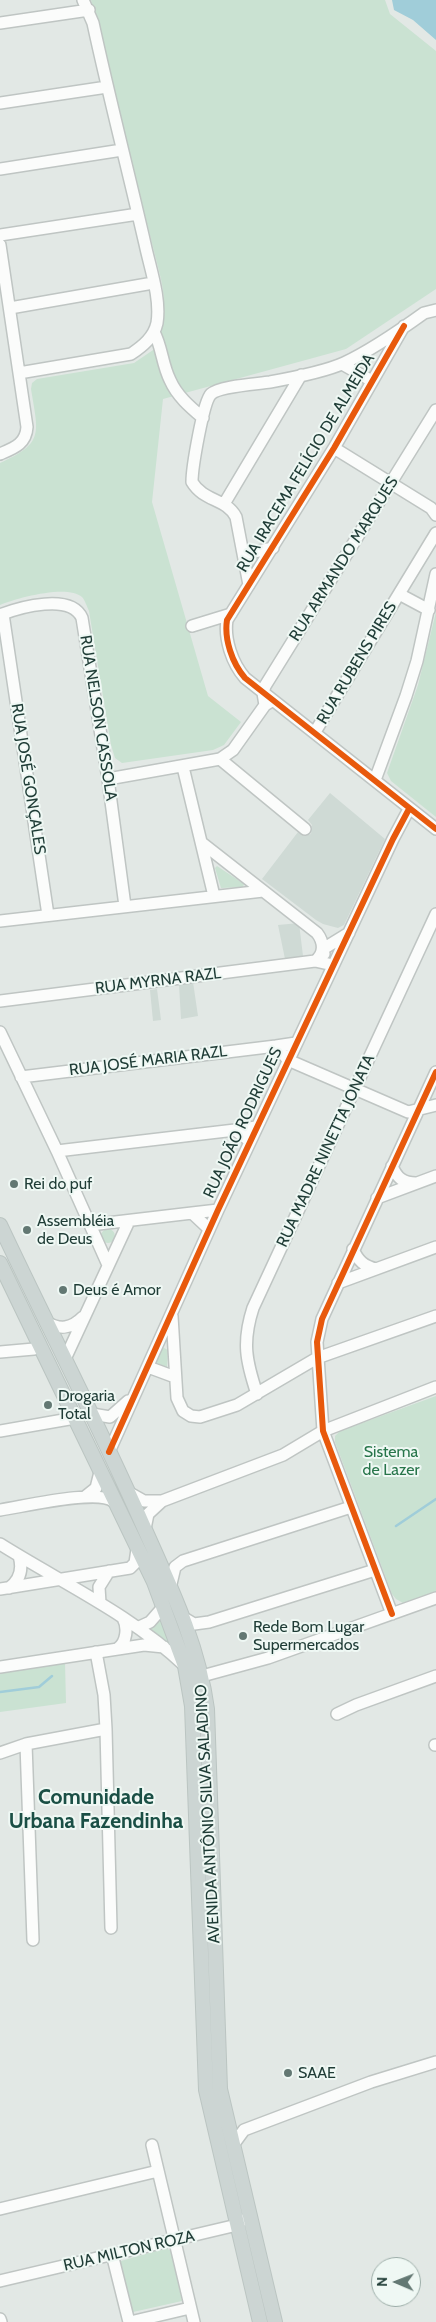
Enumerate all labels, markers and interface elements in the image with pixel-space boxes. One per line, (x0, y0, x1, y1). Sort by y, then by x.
street label: RUA IRACEMA FELÍCIO DE ALMEIDA (233, 350, 379, 576)
street label: RUA ARMANDO MARQUES (285, 473, 403, 645)
street label: RUA RUBENS PIRES (313, 598, 401, 728)
street label: RUA NELSON CASSOLA (75, 634, 121, 802)
street label: RUA JOSÉ GONÇALES (7, 702, 49, 856)
street label: RUA MYRNA RAZL (94, 964, 222, 998)
street label: RUA JOSÉ MARIA RAZL (68, 1042, 228, 1080)
street label: RUA JOÃO RODRIGUES (200, 1045, 286, 1201)
street label: RUA MADRE NINETTA JONATA (273, 1052, 379, 1250)
place label: Rei do puf (24, 1174, 92, 1194)
marker: Rei do puf (8, 1178, 20, 1190)
place label: Assembléia de Deus (37, 1211, 114, 1249)
marker: Assembléia de Deus (21, 1224, 33, 1236)
place label: Deus é Amor (73, 1280, 161, 1300)
marker: Deus é Amor (57, 1284, 69, 1296)
place label: Drogaria Total (58, 1386, 115, 1424)
marker: Drogaria Total (42, 1399, 54, 1411)
park label: Sistema de Lazer (363, 1442, 419, 1480)
place label: Rede Bom Lugar Supermercados (253, 1617, 364, 1655)
marker: Rede Bom Lugar Supermercados (237, 1630, 249, 1642)
street label: AVENIDA ANTÔNIO SILVA SALADINO (192, 1684, 224, 1944)
district label: Comunidade Urbana Fazendinha (9, 1785, 183, 1835)
place label: SAAE (298, 2063, 336, 2083)
marker: SAAE (282, 2067, 294, 2079)
street label: RUA MILTON ROZA (62, 2227, 196, 2275)
north arrow (371, 2257, 421, 2307)
text: N (373, 2277, 391, 2287)

